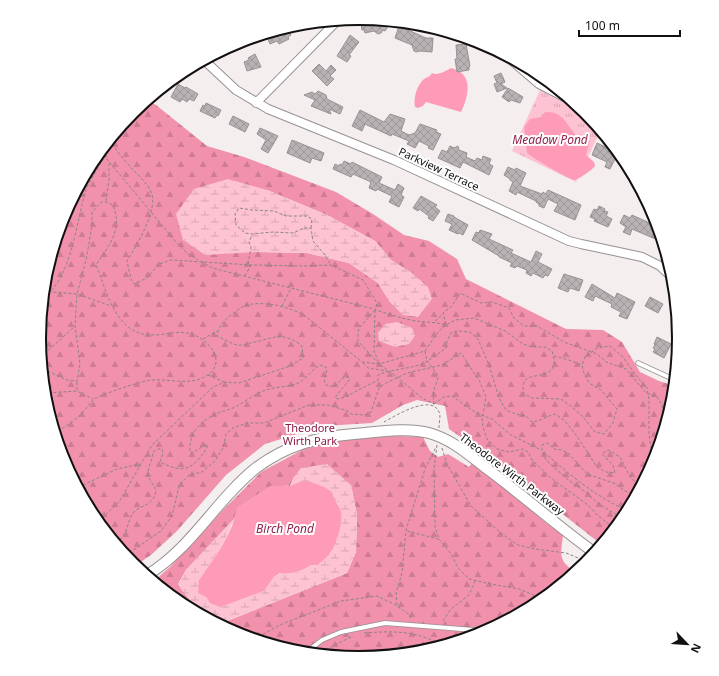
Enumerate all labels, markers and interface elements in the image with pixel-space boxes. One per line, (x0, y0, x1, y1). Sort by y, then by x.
scale bar (579, 12, 680, 38)
text: 100 m (585, 17, 620, 34)
water label: Meadow Pond (512, 131, 589, 148)
street label: Parkview Terrace (397, 143, 482, 194)
park label: Theodore Wirth Park (283, 420, 337, 448)
street label: Theodore Wirth Parkway (457, 429, 568, 518)
water label: Birch Pond (256, 520, 315, 537)
north arrow (667, 624, 707, 664)
text: N (688, 641, 705, 656)

